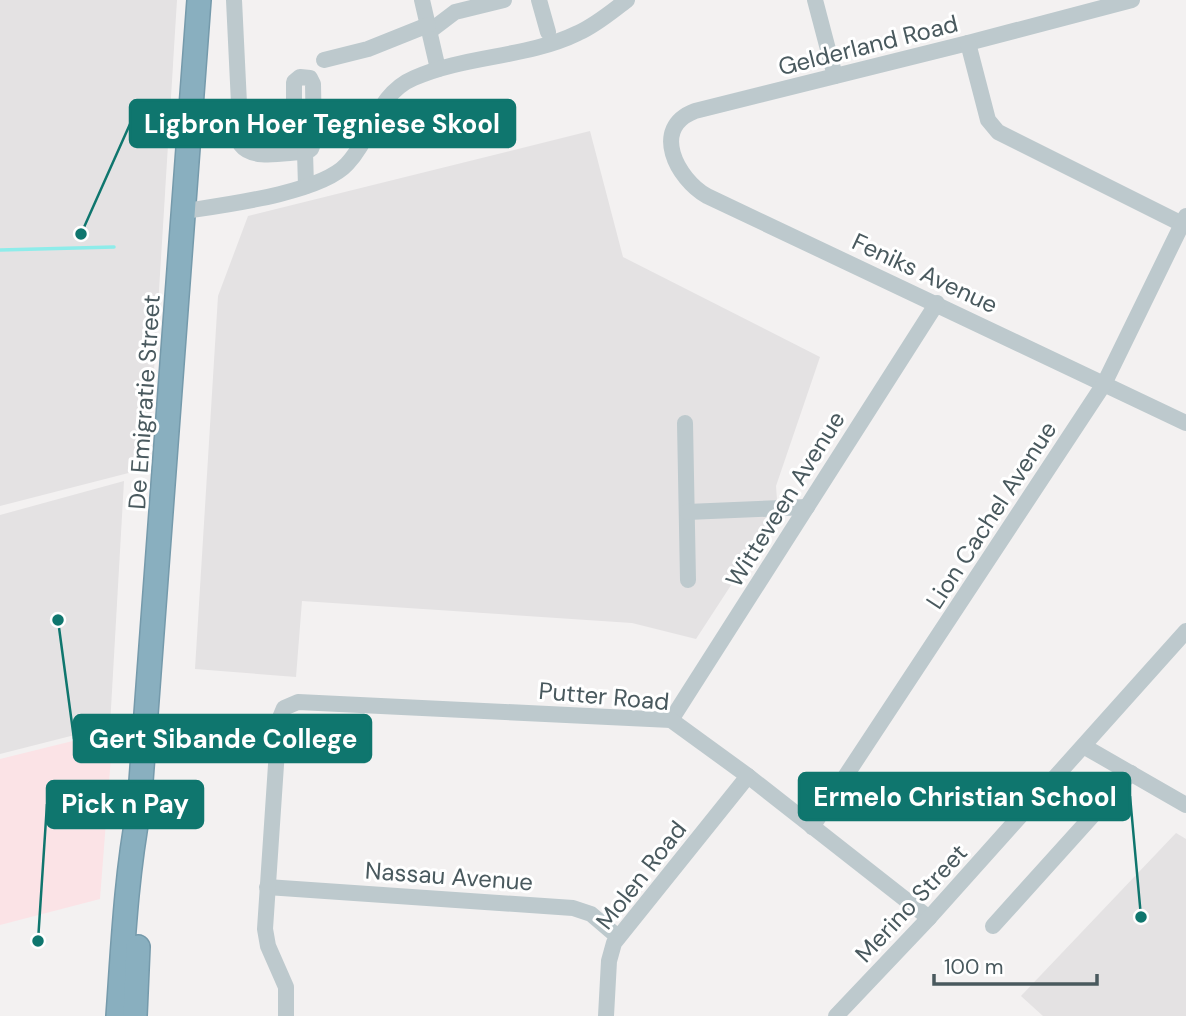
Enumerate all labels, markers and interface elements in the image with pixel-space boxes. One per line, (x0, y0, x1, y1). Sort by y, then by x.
street label: Gelderland Road (775, 8, 961, 82)
callout: Ligbron Hoer Tegniese Skool (130, 100, 515, 147)
text: Ligbron Hoer Tegniese Skool (144, 107, 500, 141)
street label: Feniks Avenue (847, 226, 1003, 320)
street label: De Emigratie Street (121, 293, 167, 511)
street label: Witteveen Avenue (718, 405, 852, 593)
street label: Lion Cachel Avenue (919, 415, 1063, 615)
street label: Putter Road (537, 675, 671, 717)
callout: Gert Sibande College (74, 715, 371, 762)
text: Gert Sibande College (89, 722, 357, 756)
callout: Ermelo Christian School (799, 773, 1130, 820)
text: Ermelo Christian School (813, 780, 1117, 814)
callout: Pick n Pay (47, 781, 203, 828)
text: Pick n Pay (61, 787, 189, 821)
street label: Molen Road (589, 814, 693, 936)
street label: Merino Street (848, 837, 974, 969)
street label: Nassau Avenue (364, 855, 534, 897)
scale bar (934, 942, 1097, 986)
text: 100 m (944, 953, 1004, 981)

